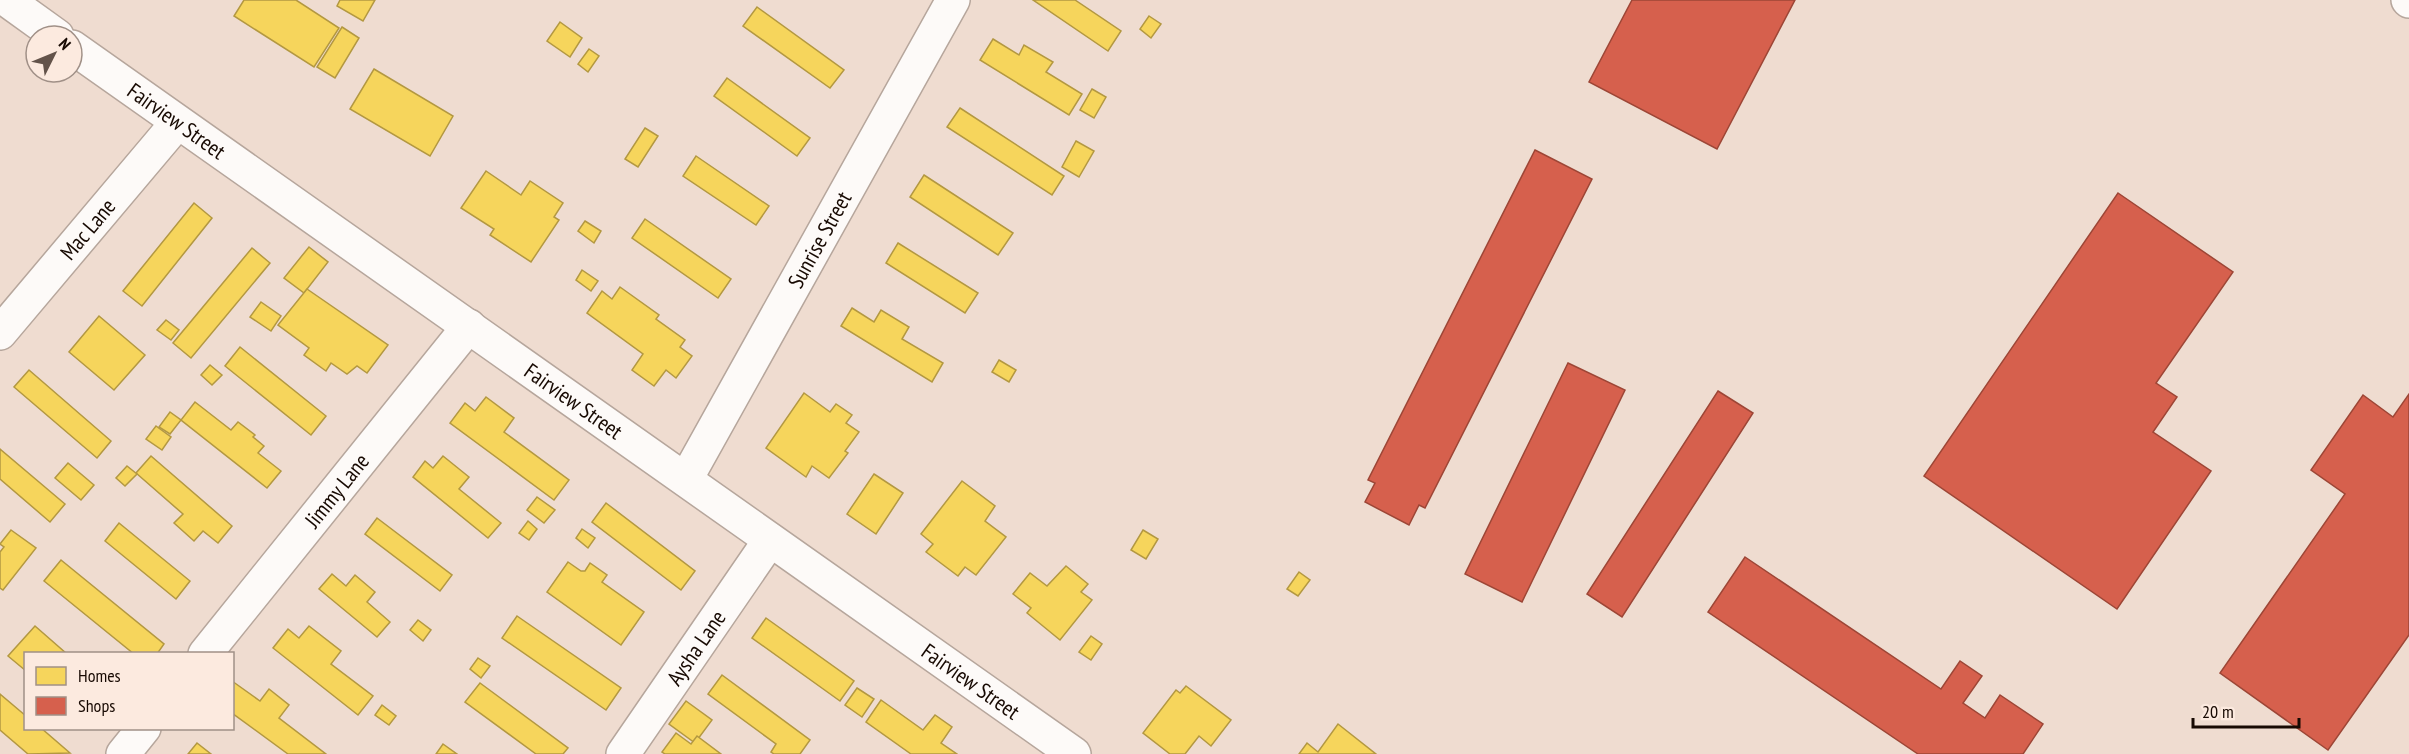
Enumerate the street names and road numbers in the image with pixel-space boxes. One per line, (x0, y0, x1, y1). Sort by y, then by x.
street label: Fairview Street (122, 77, 231, 165)
street label: Sunrise Street (781, 186, 858, 293)
street label: Mac Lane (54, 193, 121, 265)
street label: Fairview Street (519, 357, 628, 445)
street label: Jimmy Lane (298, 448, 375, 534)
street label: Aysha Lane (660, 605, 732, 691)
street label: Fairview Street (916, 637, 1025, 725)

